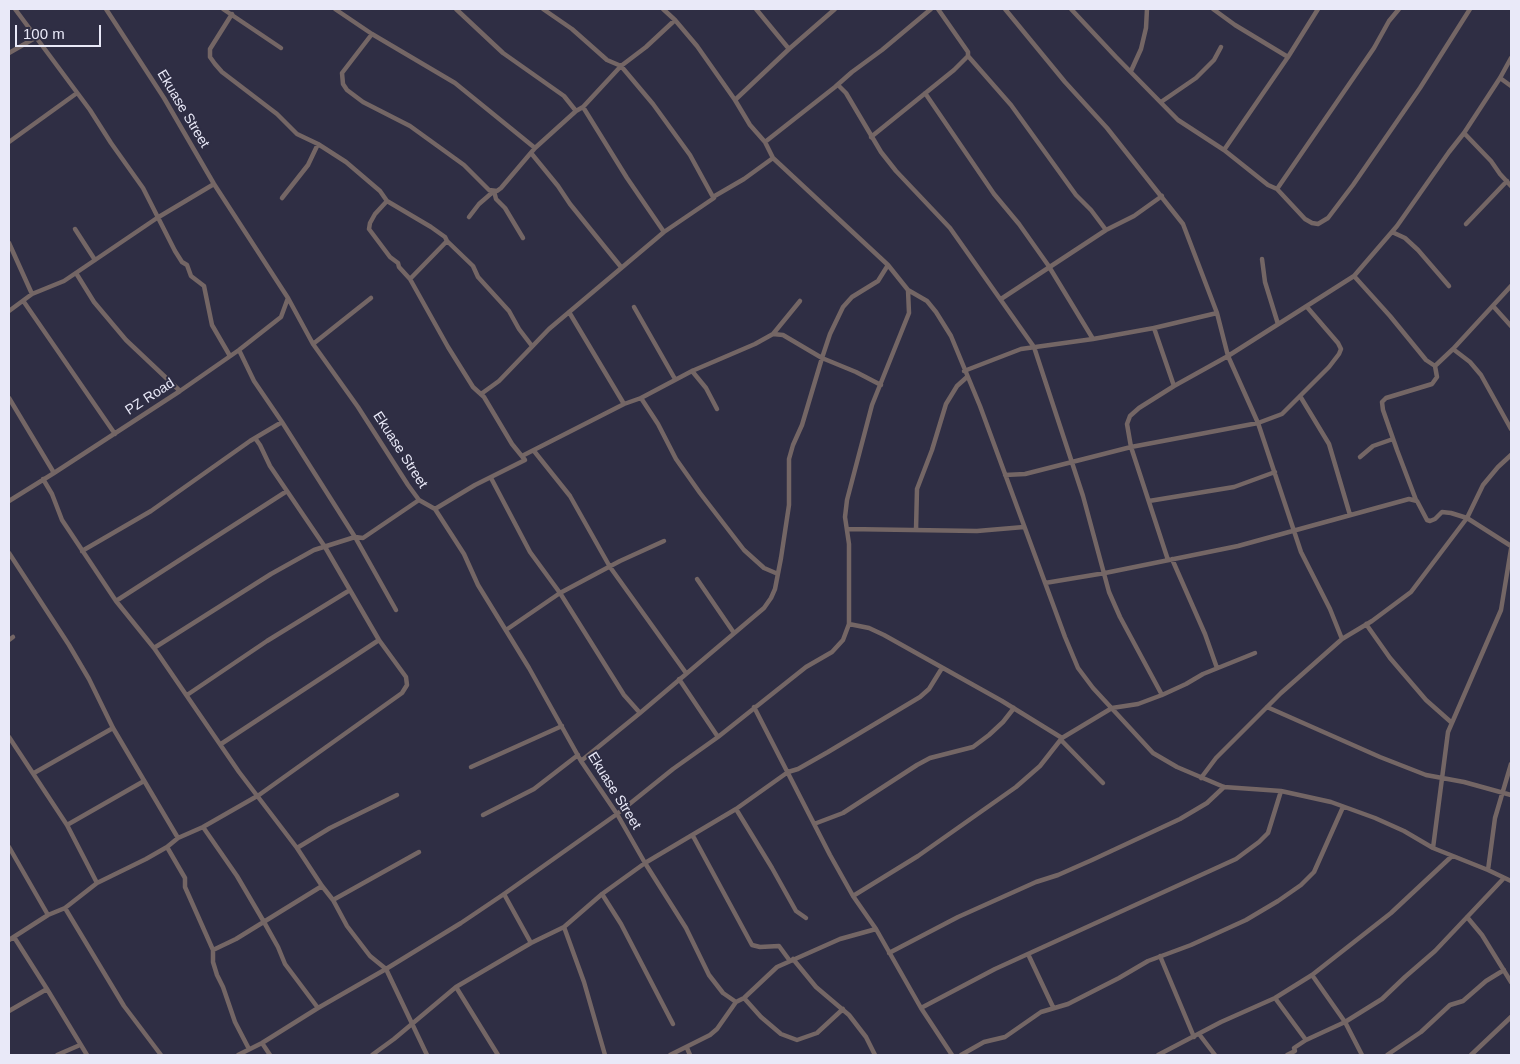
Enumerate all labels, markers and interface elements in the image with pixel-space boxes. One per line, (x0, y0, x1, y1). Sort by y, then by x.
scale bar (18, 15, 104, 47)
text: 100 m (23, 25, 65, 42)
street label: Ekuase Street (153, 67, 213, 151)
street label: PZ Road (122, 375, 178, 419)
street label: Ekuase Street (369, 409, 431, 491)
street label: Ekuase Street (584, 749, 644, 833)

